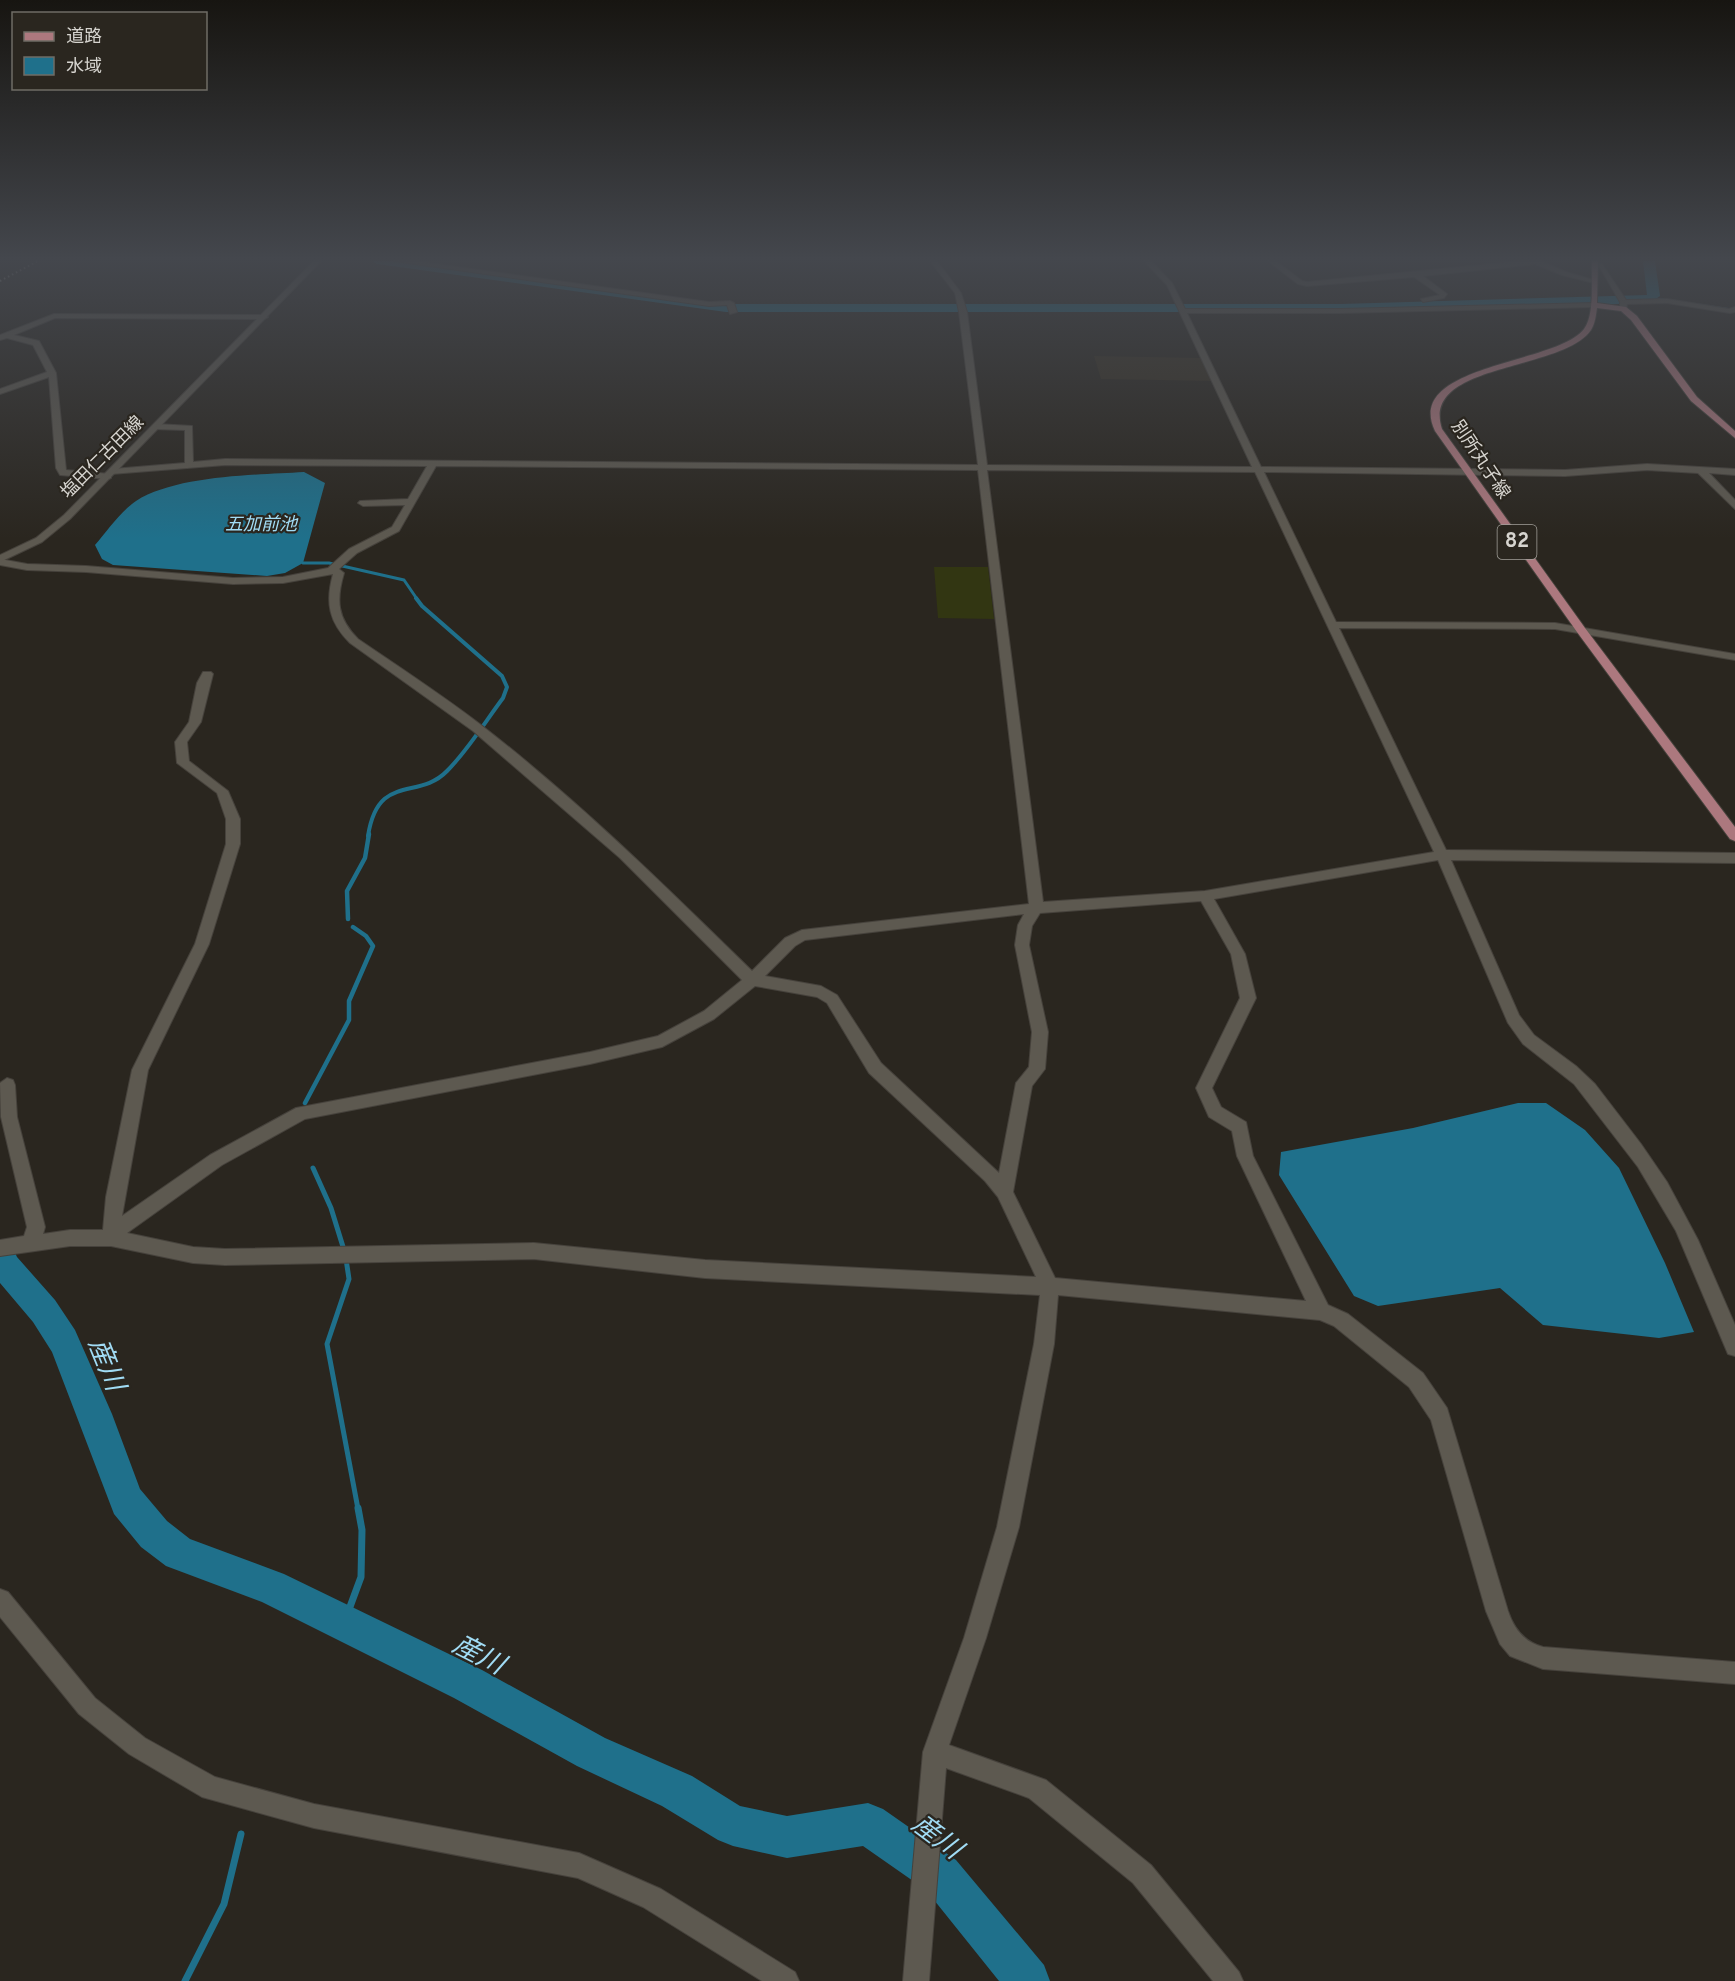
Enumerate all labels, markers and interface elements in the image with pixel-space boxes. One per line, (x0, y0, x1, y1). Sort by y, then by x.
legend (12, 12, 207, 90)
text: 道路 (66, 26, 102, 49)
text: 水域 (66, 56, 102, 79)
street label: 塩田仁古田線 (57, 412, 149, 504)
street label: 別所丸子線 (1445, 416, 1515, 504)
water label: 五加前池 (225, 514, 299, 537)
road number: 82 (1498, 525, 1537, 559)
water label: 産川 (79, 1334, 132, 1399)
water label: 産川 (446, 1629, 512, 1685)
water label: 産川 (904, 1808, 970, 1870)

